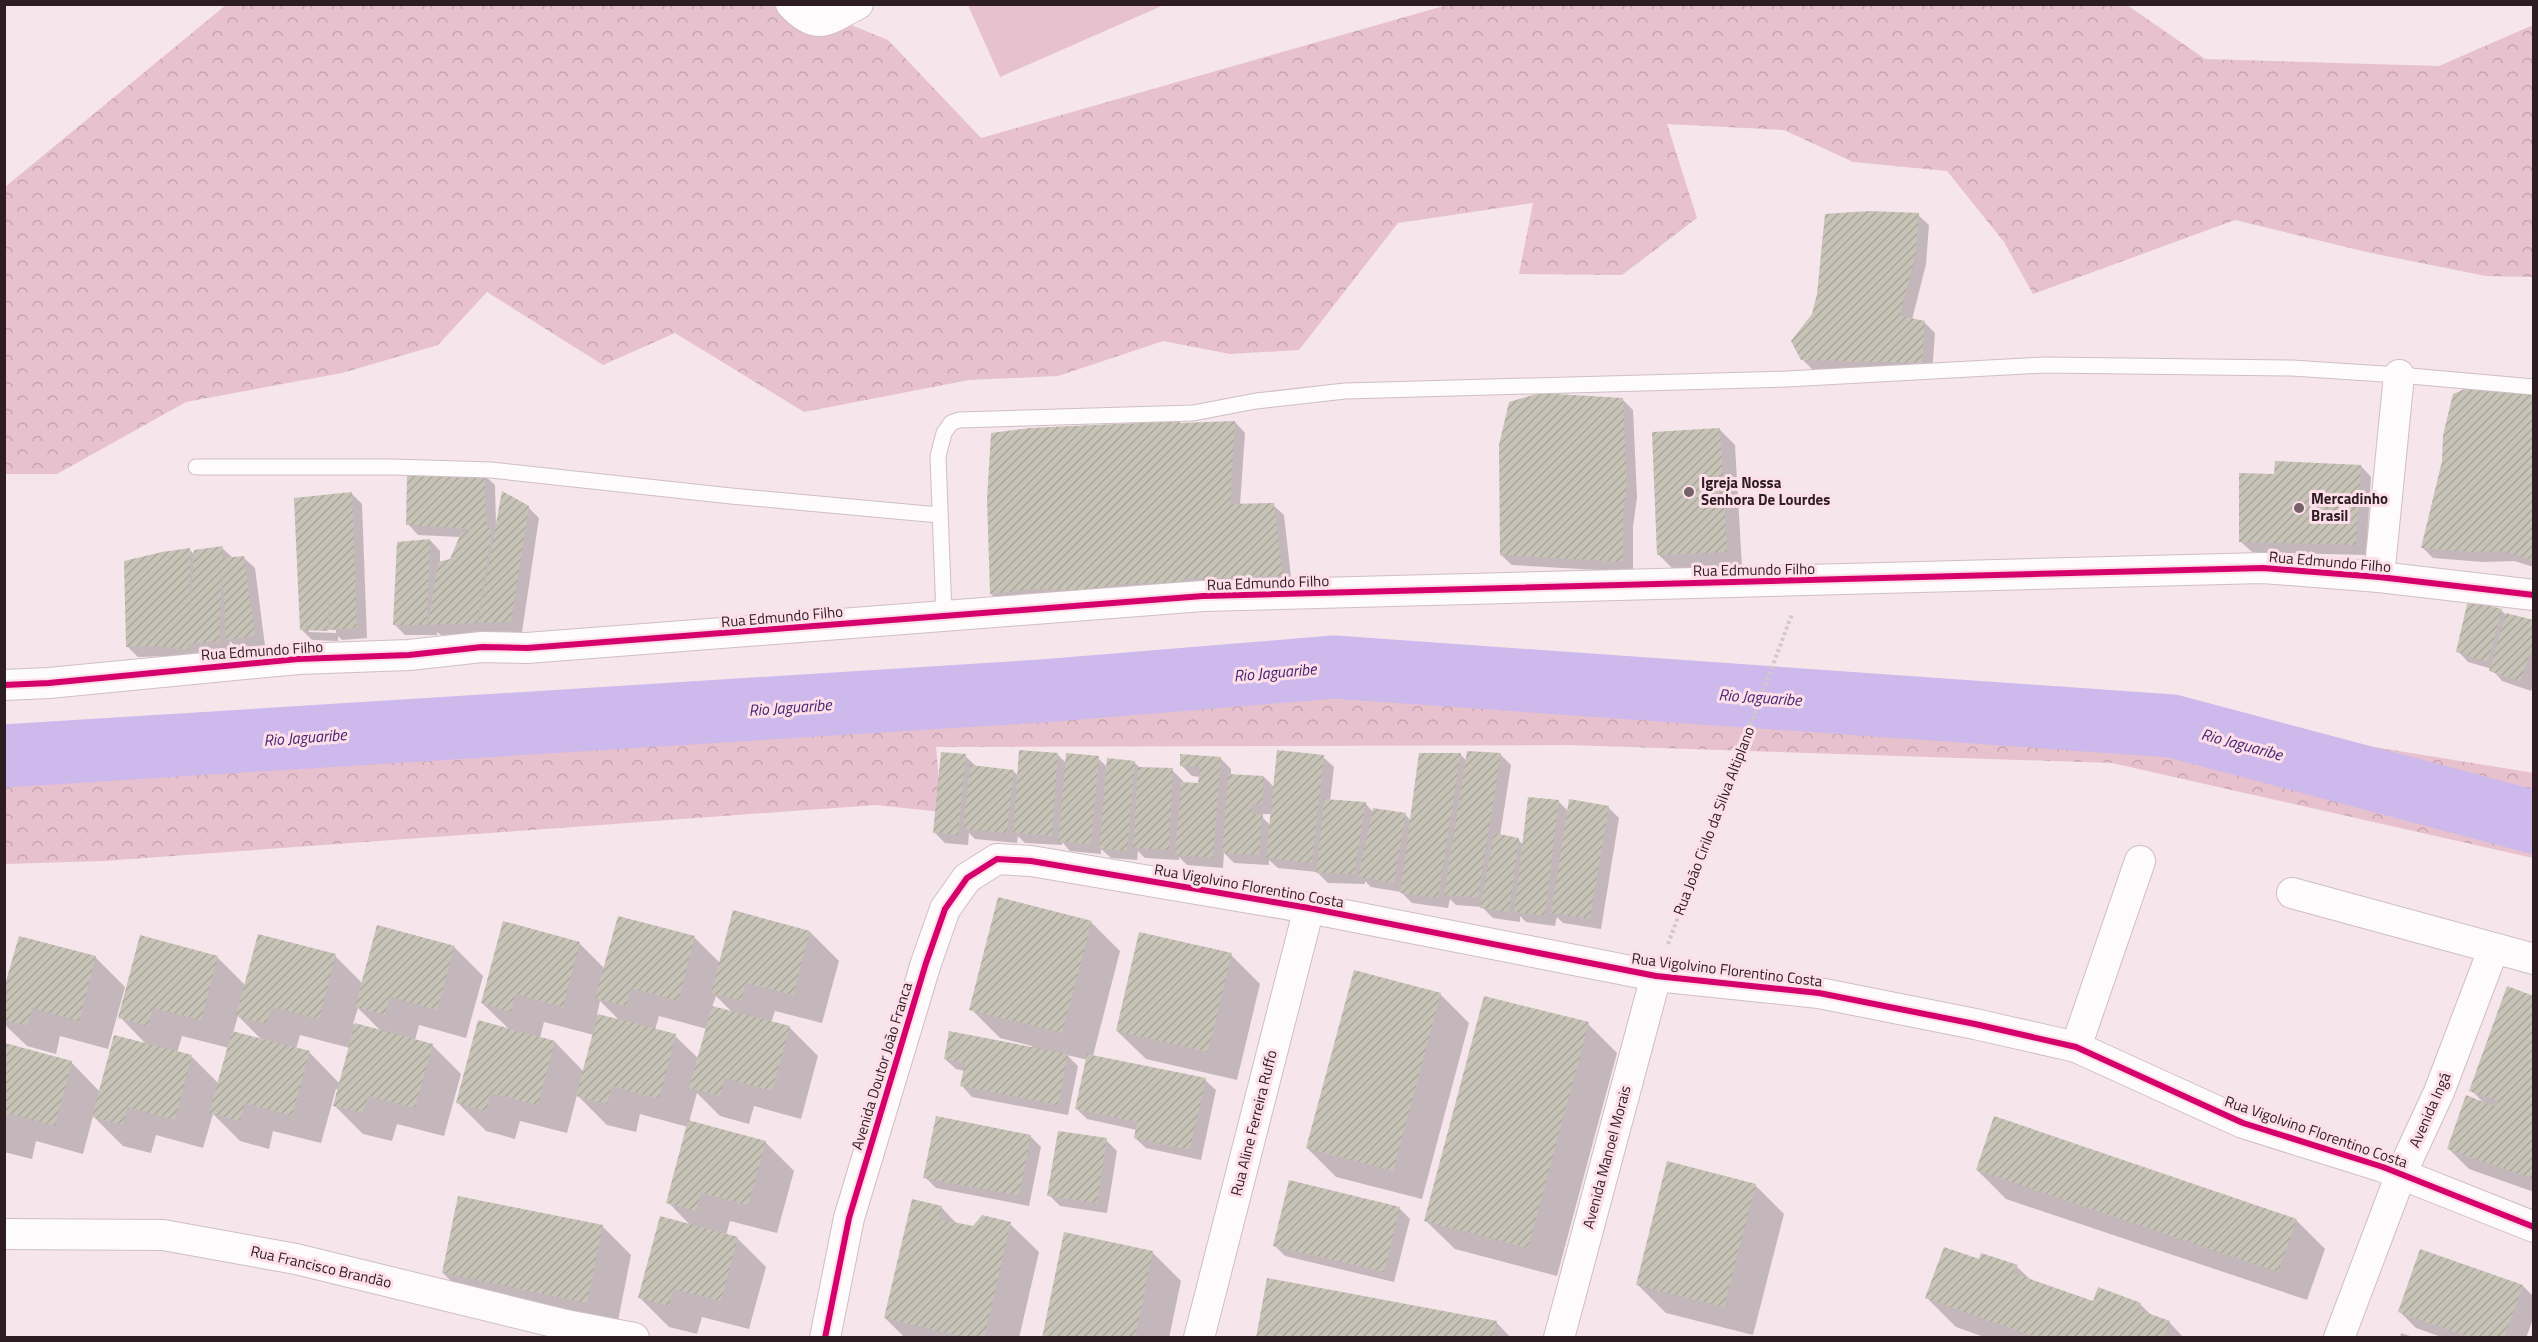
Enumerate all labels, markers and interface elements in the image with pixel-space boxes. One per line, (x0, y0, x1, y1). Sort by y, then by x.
place label: Igreja Nossa Senhora De Lourdes (1701, 471, 1830, 511)
marker: Igreja Nossa Senhora De Lourdes (1682, 485, 1696, 499)
place label: Mercadinho Brasil (2311, 487, 2388, 527)
marker: Mercadinho Brasil (2292, 501, 2306, 515)
street label: Rua Edmundo Filho (2268, 545, 2392, 578)
street label: Rua Edmundo Filho (1693, 557, 1815, 582)
street label: Rua Edmundo Filho (1206, 569, 1330, 596)
street label: Rua Edmundo Filho (720, 600, 844, 633)
street label: Rua Edmundo Filho (200, 635, 324, 666)
water label: Rio Jaguaribe (1233, 656, 1319, 688)
water label: Rio Jaguaribe (1718, 682, 1804, 712)
water label: Rio Jaguaribe (748, 692, 834, 722)
water label: Rio Jaguaribe (263, 722, 349, 752)
water label: Rio Jaguaribe (2199, 722, 2287, 767)
street label: Rua João Cirilo da Silva Altiplano (1667, 723, 1760, 919)
street label: Rua Vigolvino Florentino Costa (1152, 857, 1346, 914)
street label: Rua Vigolvino Florentino Costa (1630, 946, 1824, 993)
street label: Avenida Doutor João Franca (845, 979, 918, 1152)
street label: Rua Aline Ferreira Ruffo (1224, 1047, 1283, 1198)
street label: Avenida Ingá (2403, 1068, 2457, 1151)
street label: Avenida Manoel Morais (1576, 1083, 1637, 1231)
street label: Rua Vigolvino Florentino Costa (2222, 1089, 2411, 1174)
street label: Rua Francisco Brandão (248, 1239, 394, 1294)

